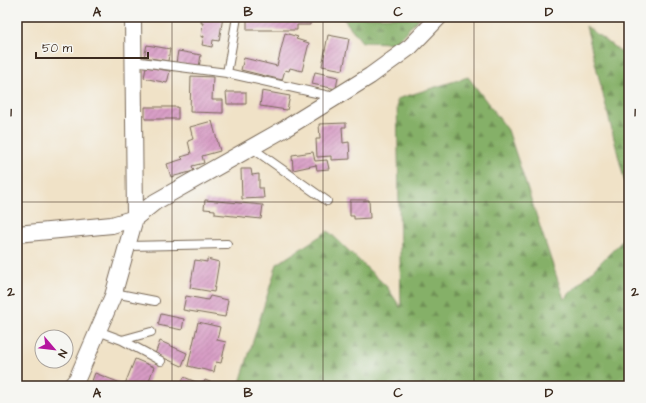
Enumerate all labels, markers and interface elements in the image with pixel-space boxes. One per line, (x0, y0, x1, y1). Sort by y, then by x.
text: A (93, 3, 102, 21)
text: B (243, 3, 253, 21)
text: C (393, 3, 403, 21)
text: D (545, 3, 554, 21)
scale bar (36, 34, 148, 60)
text: 50 m (42, 40, 73, 57)
text: 1 (10, 103, 12, 121)
text: 1 (634, 103, 636, 121)
text: 2 (6, 283, 15, 301)
text: 2 (630, 283, 639, 301)
north arrow (34, 329, 74, 369)
text: N (54, 347, 71, 360)
text: A (93, 384, 102, 402)
text: B (243, 384, 253, 402)
text: C (393, 384, 403, 402)
text: D (545, 384, 554, 402)

